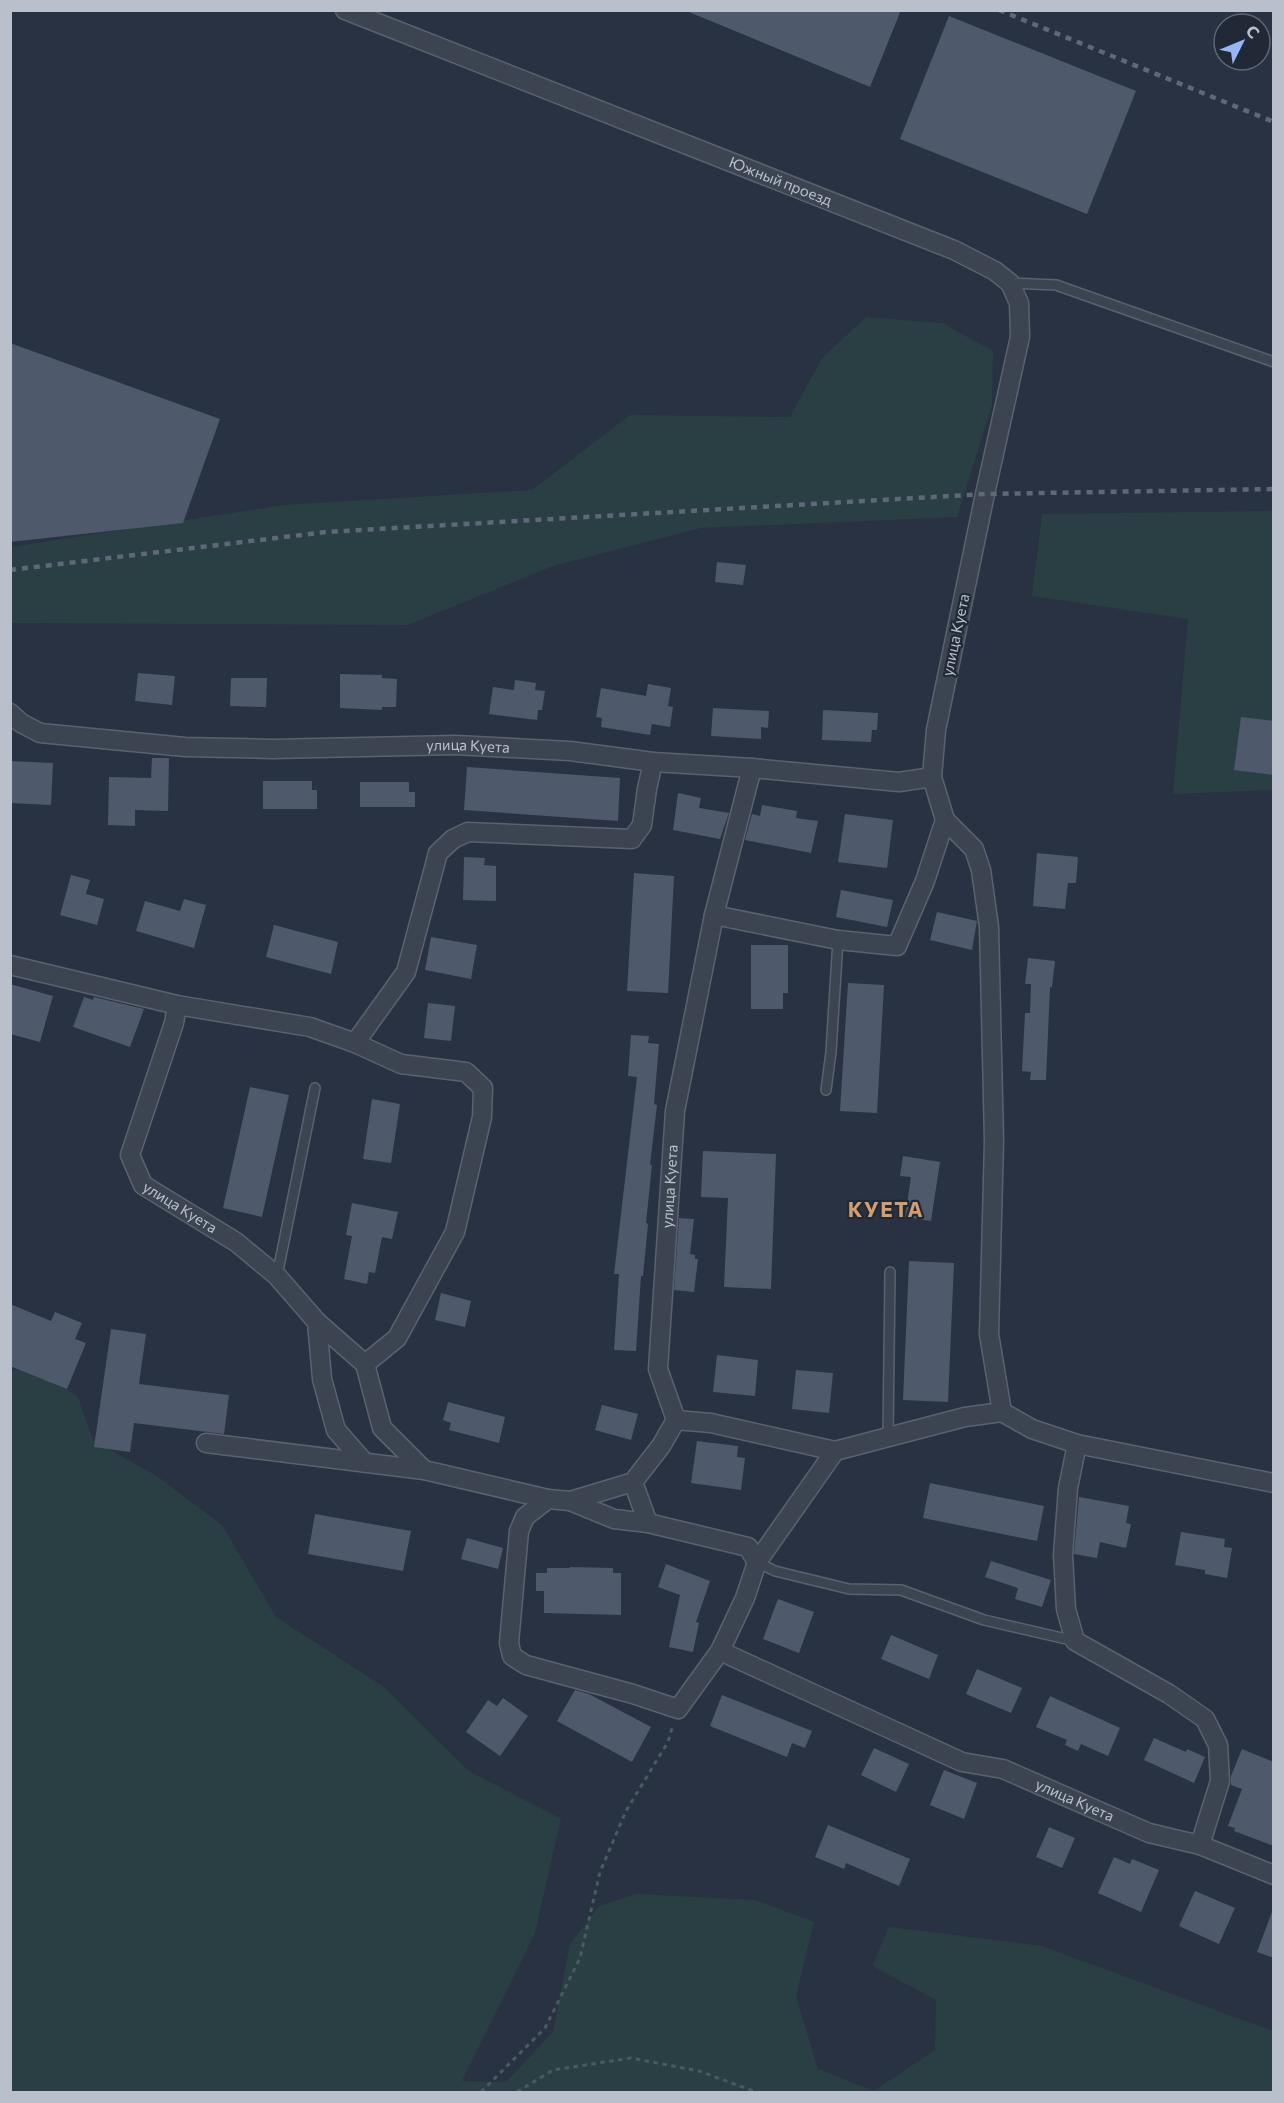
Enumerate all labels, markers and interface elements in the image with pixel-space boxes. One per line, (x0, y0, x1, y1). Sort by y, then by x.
north arrow (1212, 12, 1272, 72)
text: С (1243, 21, 1264, 42)
street label: Южный проезд (727, 152, 835, 209)
street label: улица Куета (938, 592, 973, 678)
street label: улица Куета (426, 735, 510, 756)
street label: улица Куета (657, 1144, 681, 1229)
street label: улица Куета (140, 1177, 221, 1236)
district label: КУЕТА (848, 1196, 924, 1221)
street label: улица Куета (1033, 1774, 1117, 1825)

